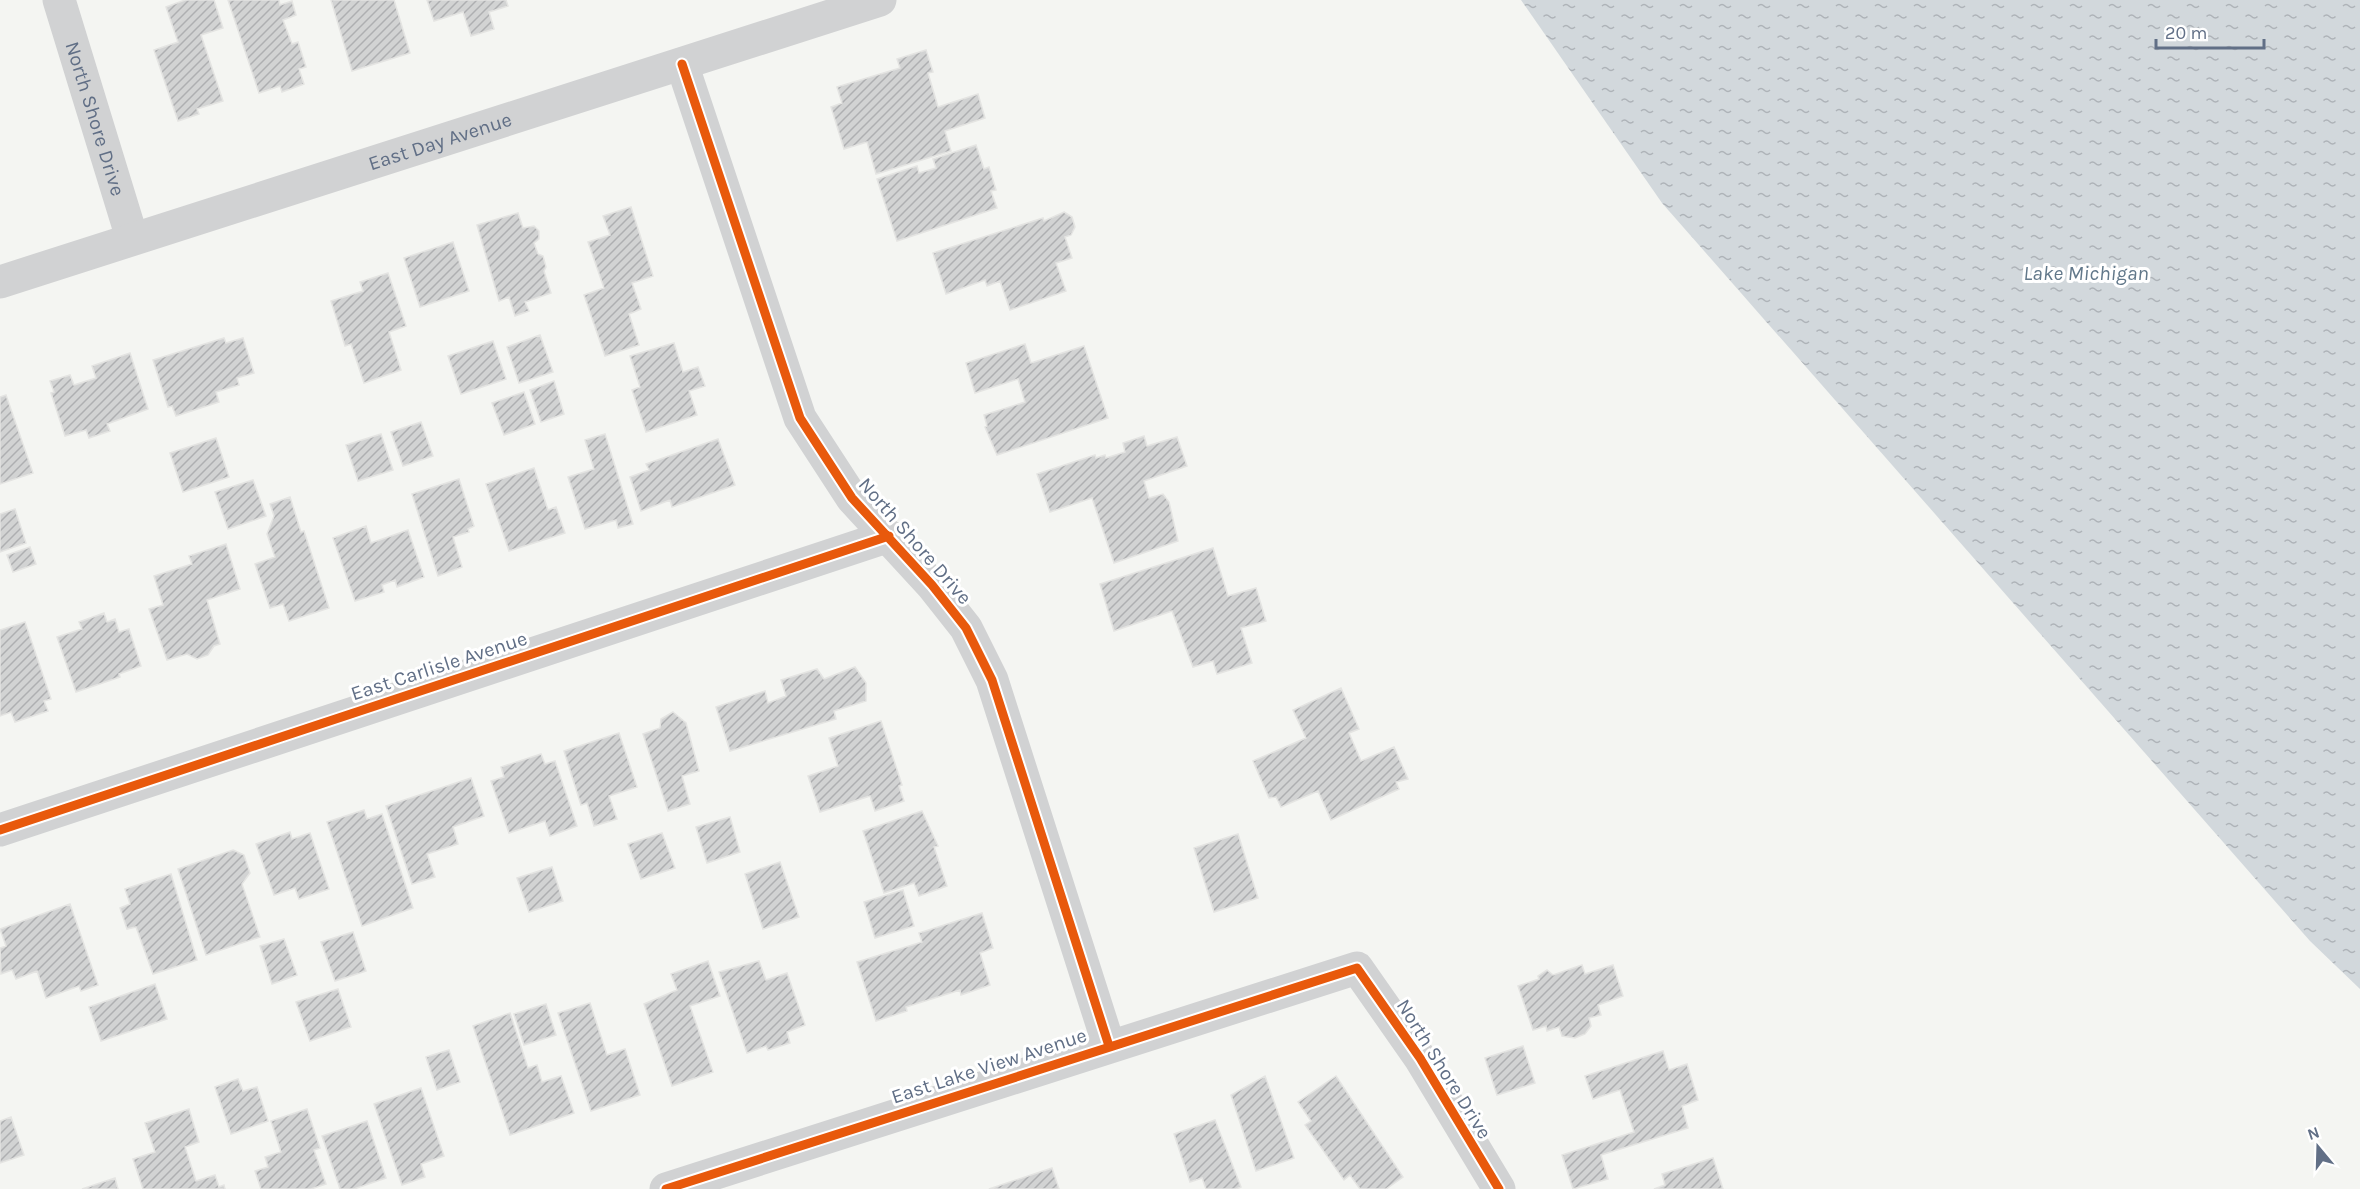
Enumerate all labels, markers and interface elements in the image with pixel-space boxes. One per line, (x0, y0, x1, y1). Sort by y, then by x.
scale bar (2156, 12, 2264, 50)
text: 20 m (2165, 22, 2207, 44)
street label: North Shore Drive (61, 39, 130, 199)
street label: East Day Avenue (365, 107, 515, 175)
water label: Lake Michigan (2023, 261, 2149, 285)
street label: North Shore Drive (854, 473, 976, 609)
street label: East Carlisle Avenue (348, 627, 530, 705)
street label: North Shore Drive (1392, 995, 1496, 1143)
street label: East Lake View Avenue (888, 1024, 1090, 1108)
north arrow (2288, 1117, 2348, 1177)
text: N (2305, 1122, 2322, 1144)

